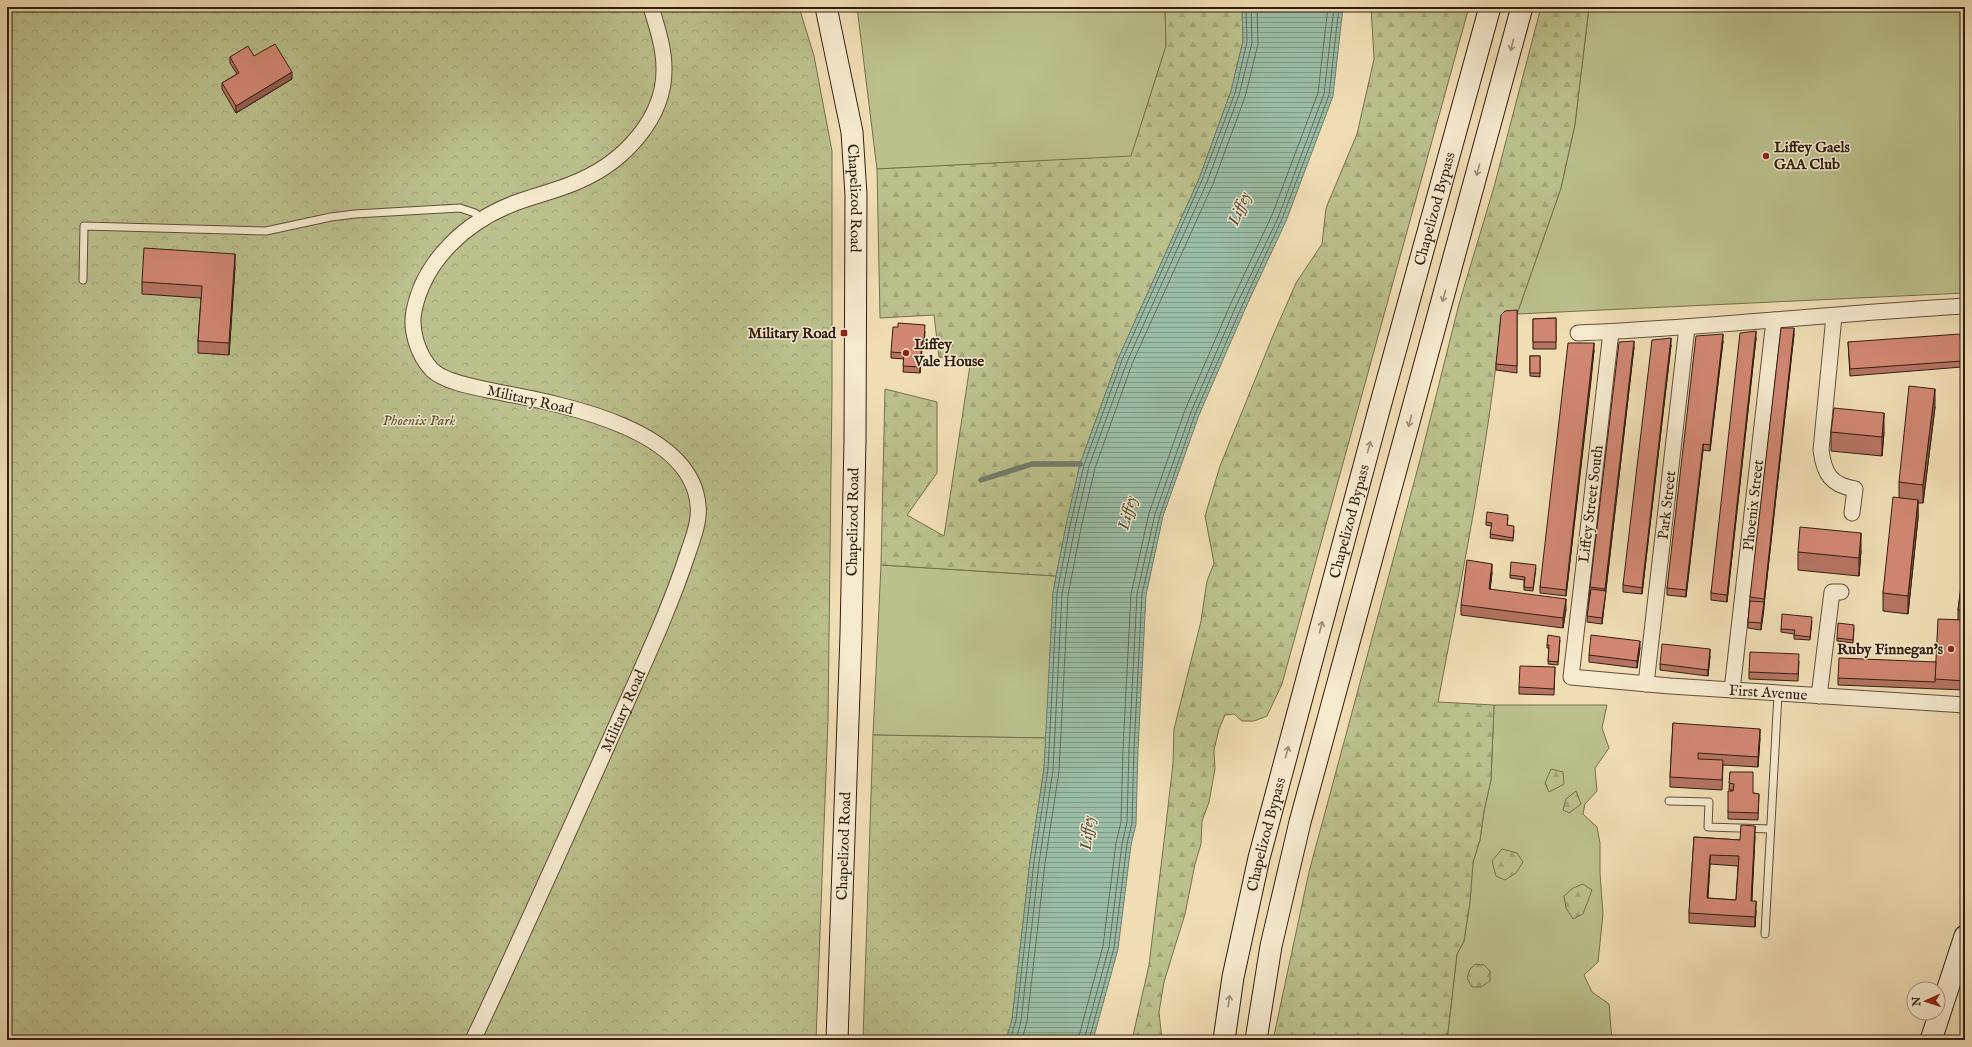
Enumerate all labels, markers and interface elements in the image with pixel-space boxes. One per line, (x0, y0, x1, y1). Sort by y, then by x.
one-way arrow (1508, 38, 1515, 51)
place label: Liffey Gaels GAA Club (1774, 138, 1851, 174)
street label: Chapelizod Road (843, 143, 866, 254)
street label: Chapelizod Bypass (1410, 150, 1459, 268)
marker: Liffey Gaels GAA Club (1761, 151, 1771, 161)
one-way arrow (1474, 163, 1481, 176)
water label: Liffey (1224, 188, 1256, 230)
one-way arrow (1440, 289, 1447, 302)
place label: Military Road (748, 324, 837, 343)
marker: Military Road (839, 328, 849, 338)
place label: Liffey Vale House (913, 335, 984, 371)
marker: Liffey Vale House (901, 348, 911, 358)
street label: Military Road (485, 381, 576, 419)
park label: Phoenix Park (383, 411, 455, 430)
one-way arrow (1406, 414, 1413, 427)
one-way arrow (1366, 441, 1373, 454)
street label: Liffey Street South (1574, 444, 1608, 564)
street label: Phoenix Street (1738, 459, 1768, 552)
street label: Chapelizod Bypass (1325, 462, 1374, 580)
street label: Chapelizod Road (843, 467, 863, 576)
street label: Park Street (1653, 470, 1680, 541)
water label: Liffey (1114, 493, 1142, 533)
one-way arrow (1318, 620, 1325, 633)
place label: Ruby Finnegan's (1837, 640, 1944, 659)
marker: Ruby Finnegan's (1946, 644, 1956, 654)
street label: Military Road (596, 666, 650, 755)
street label: First Avenue (1728, 680, 1808, 704)
one-way arrow (1284, 746, 1291, 759)
street label: Chapelizod Bypass (1242, 775, 1290, 893)
street label: Chapelizod Road (833, 790, 855, 901)
water label: Liffey (1077, 814, 1099, 852)
north arrow (1906, 981, 1946, 1021)
one-way arrow (1225, 995, 1233, 1008)
text: N (1910, 996, 1924, 1008)

